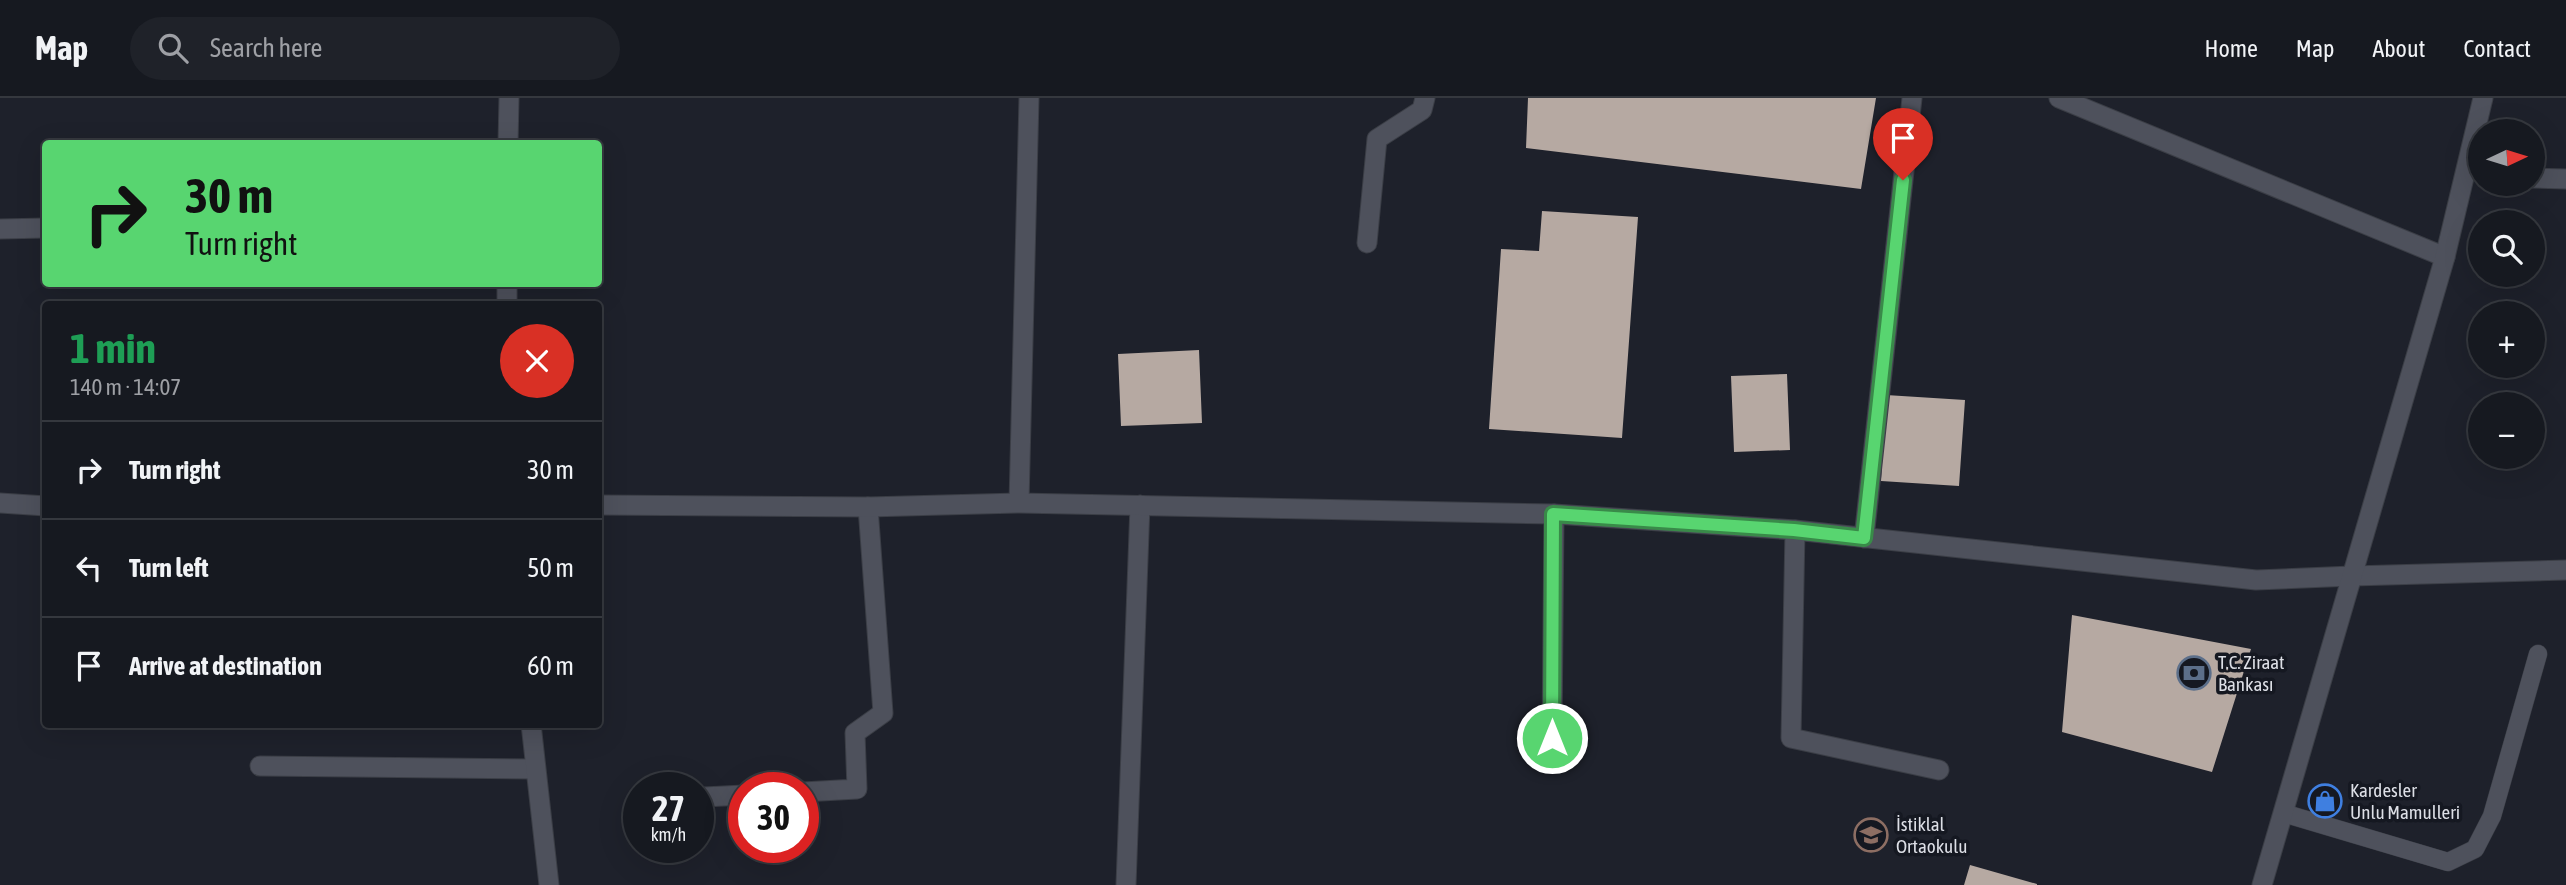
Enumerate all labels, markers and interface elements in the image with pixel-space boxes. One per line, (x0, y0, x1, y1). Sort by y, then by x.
search box (130, 17, 620, 80)
text: Map (35, 29, 88, 67)
icon: search (154, 29, 192, 67)
text: Search here (210, 33, 322, 63)
text: Home (2204, 35, 2258, 62)
text: Map (2296, 35, 2334, 62)
text: About (2372, 35, 2425, 62)
text: Contact (2463, 35, 2531, 62)
pin (1873, 108, 1933, 180)
icon: arrive (1884, 119, 1922, 157)
north arrow (2468, 119, 2544, 196)
map controls (2468, 119, 2545, 469)
text: 30 m (185, 167, 273, 223)
icon: right (70, 168, 161, 259)
button: search (2468, 210, 2545, 287)
text: Turn right (185, 225, 298, 262)
button: + (2468, 301, 2545, 378)
text: 1 min (70, 324, 156, 372)
button: close (500, 324, 574, 398)
text: 140 m · 14:07 (70, 374, 181, 400)
button: − (2468, 392, 2545, 469)
icon: right (70, 451, 108, 489)
text: Turn right (129, 455, 220, 485)
text: 30 m (527, 455, 574, 485)
icon: left (70, 549, 108, 587)
text: Turn left (129, 553, 209, 583)
text: 50 m (527, 553, 574, 583)
icon: arrive (70, 647, 108, 685)
text: Arrive at destination (129, 651, 322, 681)
text: 60 m (527, 651, 574, 681)
place label: T.C. Ziraat Bankası (2218, 651, 2285, 695)
bank icon: T.C. Ziraat Bankası (2175, 654, 2213, 692)
position arrow (1515, 701, 1589, 775)
speed limit sign: 30 (728, 772, 819, 863)
place label: Kardesler Unlu Mamulleri (2350, 779, 2460, 823)
shop icon: Kardesler Unlu Mamulleri (2306, 782, 2344, 820)
text: 27 (652, 788, 685, 828)
place label: İstiklal Ortaokulu (1896, 813, 1968, 857)
school or university icon: İstiklal Ortaokulu (1852, 816, 1890, 854)
text: km/h (651, 824, 686, 845)

